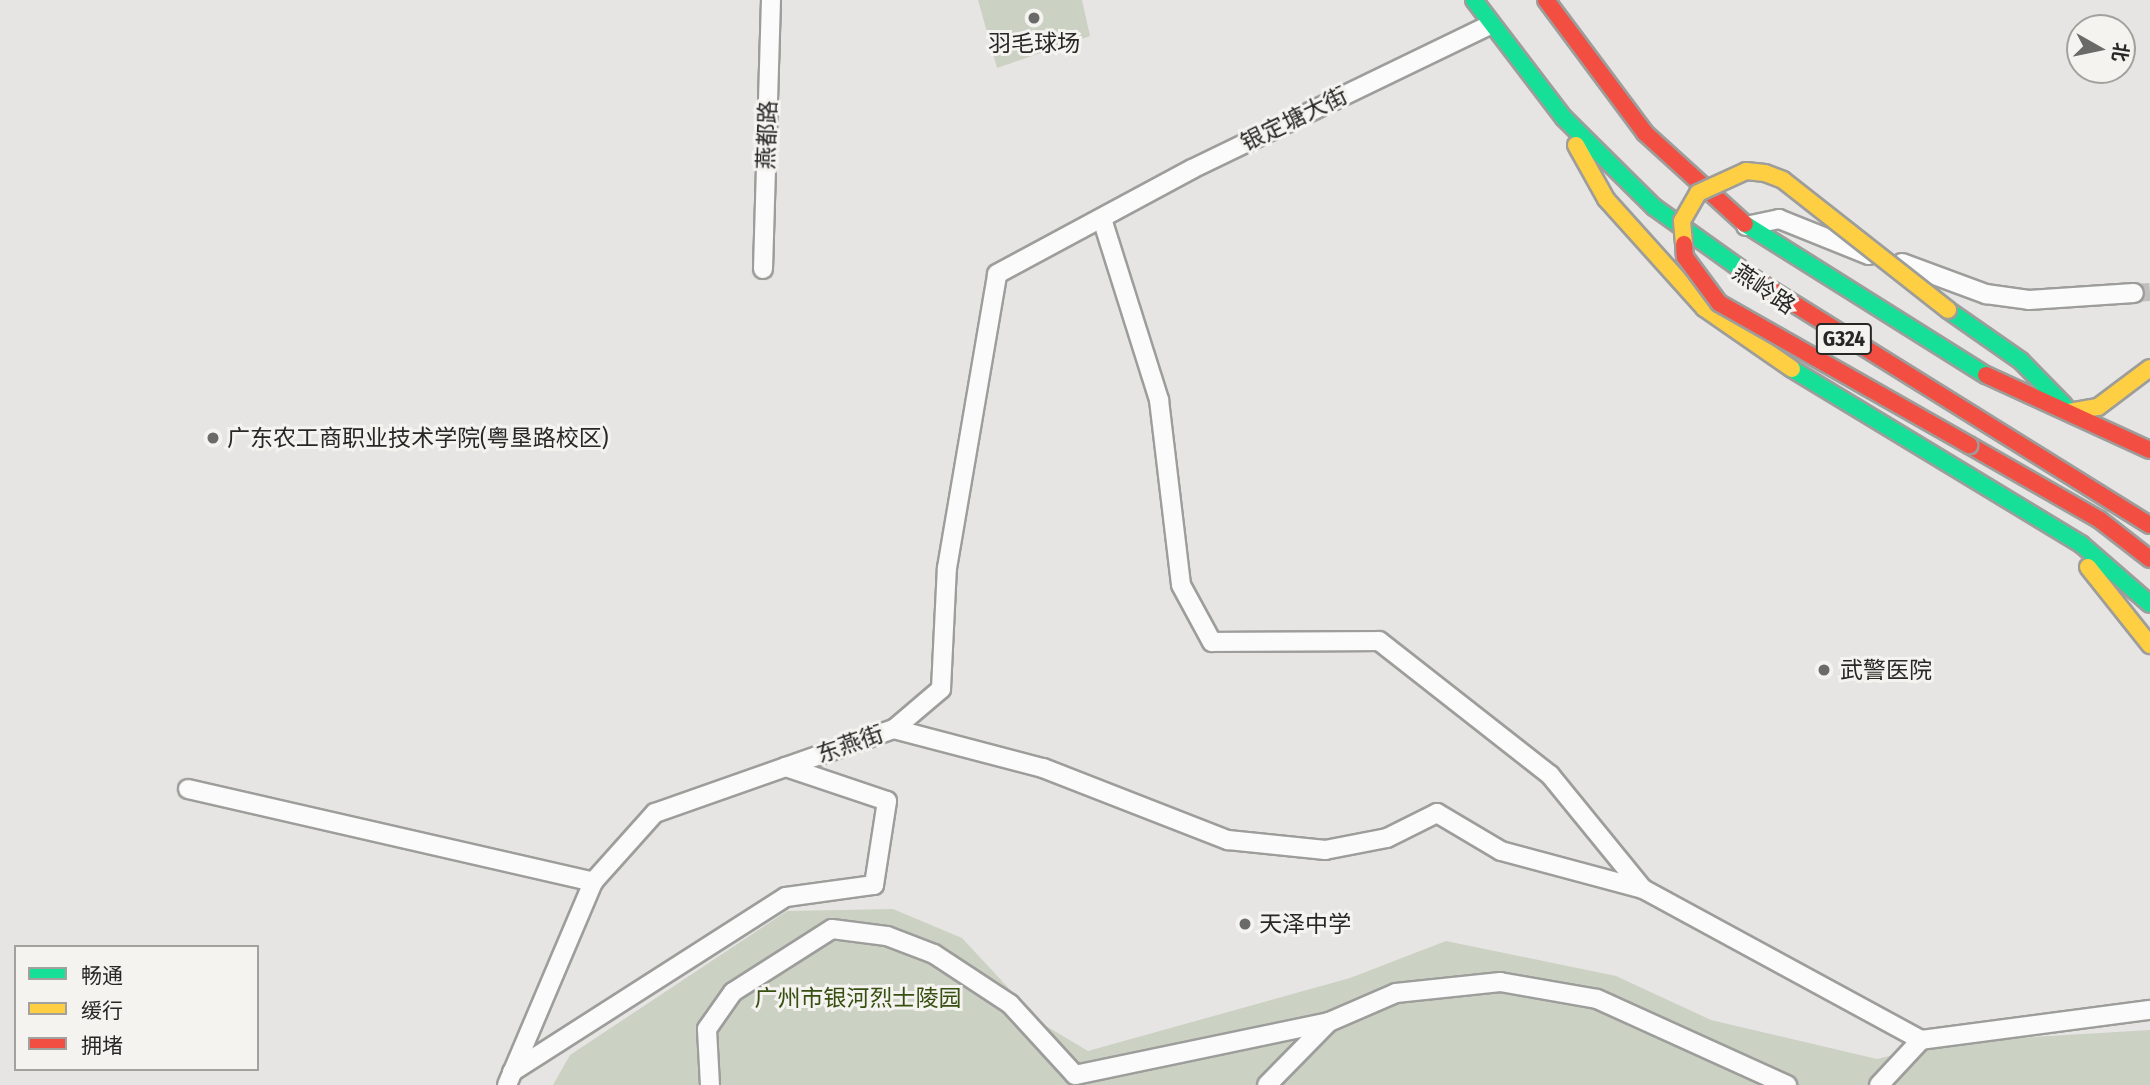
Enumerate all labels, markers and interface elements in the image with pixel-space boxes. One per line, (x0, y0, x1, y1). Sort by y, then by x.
marker: 羽毛球场 (1026, 10, 1042, 26)
north arrow (2066, 14, 2136, 84)
place label: 羽毛球场 (988, 29, 1080, 57)
text: 北 (2107, 41, 2133, 63)
street label: 银定塘大街 (1236, 81, 1352, 157)
street label: 燕都路 (752, 100, 782, 170)
street label: 燕岭路 (1728, 258, 1800, 320)
road number: G324 (1814, 322, 1874, 356)
place label: 广东农工商职业技术学院(粤垦路校区) (227, 424, 609, 452)
marker: 广东农工商职业技术学院(粤垦路校区) (205, 430, 221, 446)
place label: 武警医院 (1840, 656, 1932, 684)
marker: 武警医院 (1814, 660, 1834, 680)
street label: 东燕街 (813, 720, 887, 768)
place label: 天泽中学 (1259, 910, 1351, 938)
marker: 天泽中学 (1237, 916, 1253, 932)
legend (14, 945, 259, 1071)
text: 畅通 (81, 963, 123, 989)
park label: 广州市银河烈士陵园 (755, 984, 961, 1012)
text: 缓行 (81, 998, 123, 1024)
text: 拥堵 (81, 1033, 123, 1059)

